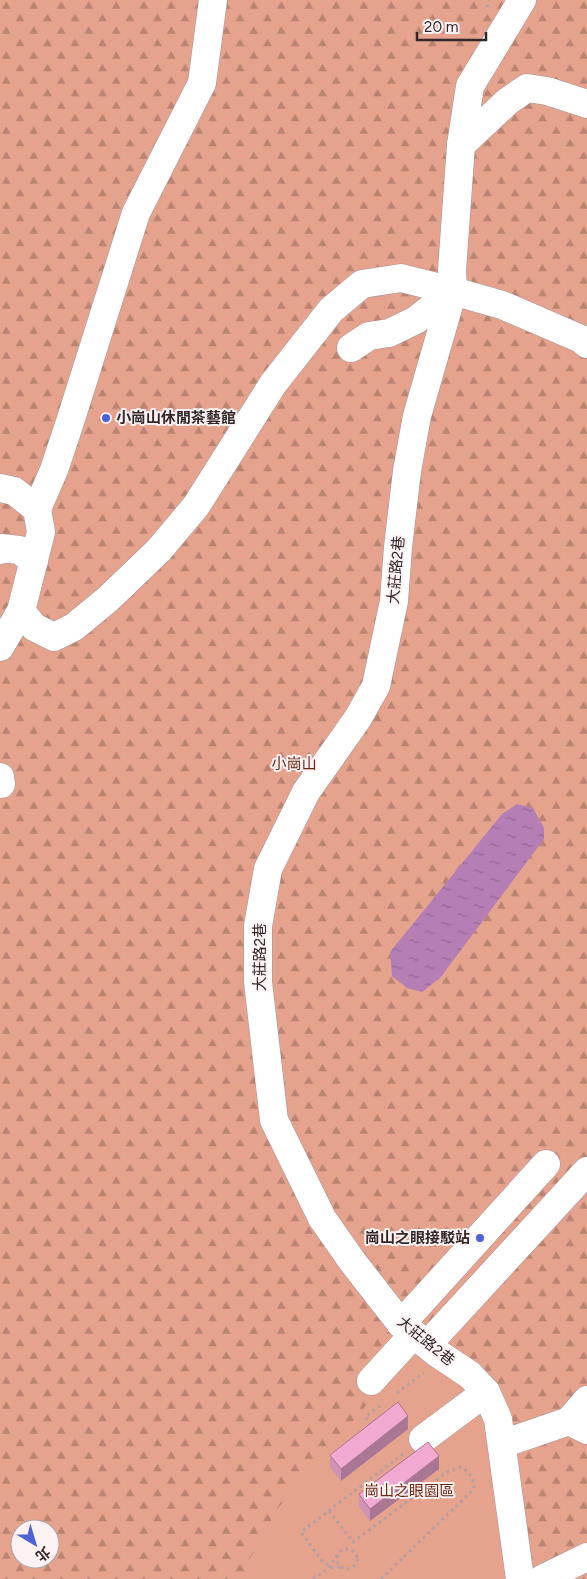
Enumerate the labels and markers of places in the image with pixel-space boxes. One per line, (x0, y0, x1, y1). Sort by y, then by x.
place label: 小崗山休閒茶藝館 (116, 409, 236, 427)
marker: 小崗山休閒茶藝館 (100, 412, 112, 424)
place label: 崗山之眼接駁站 (365, 1229, 470, 1247)
marker: 崗山之眼接駁站 (474, 1232, 486, 1244)

